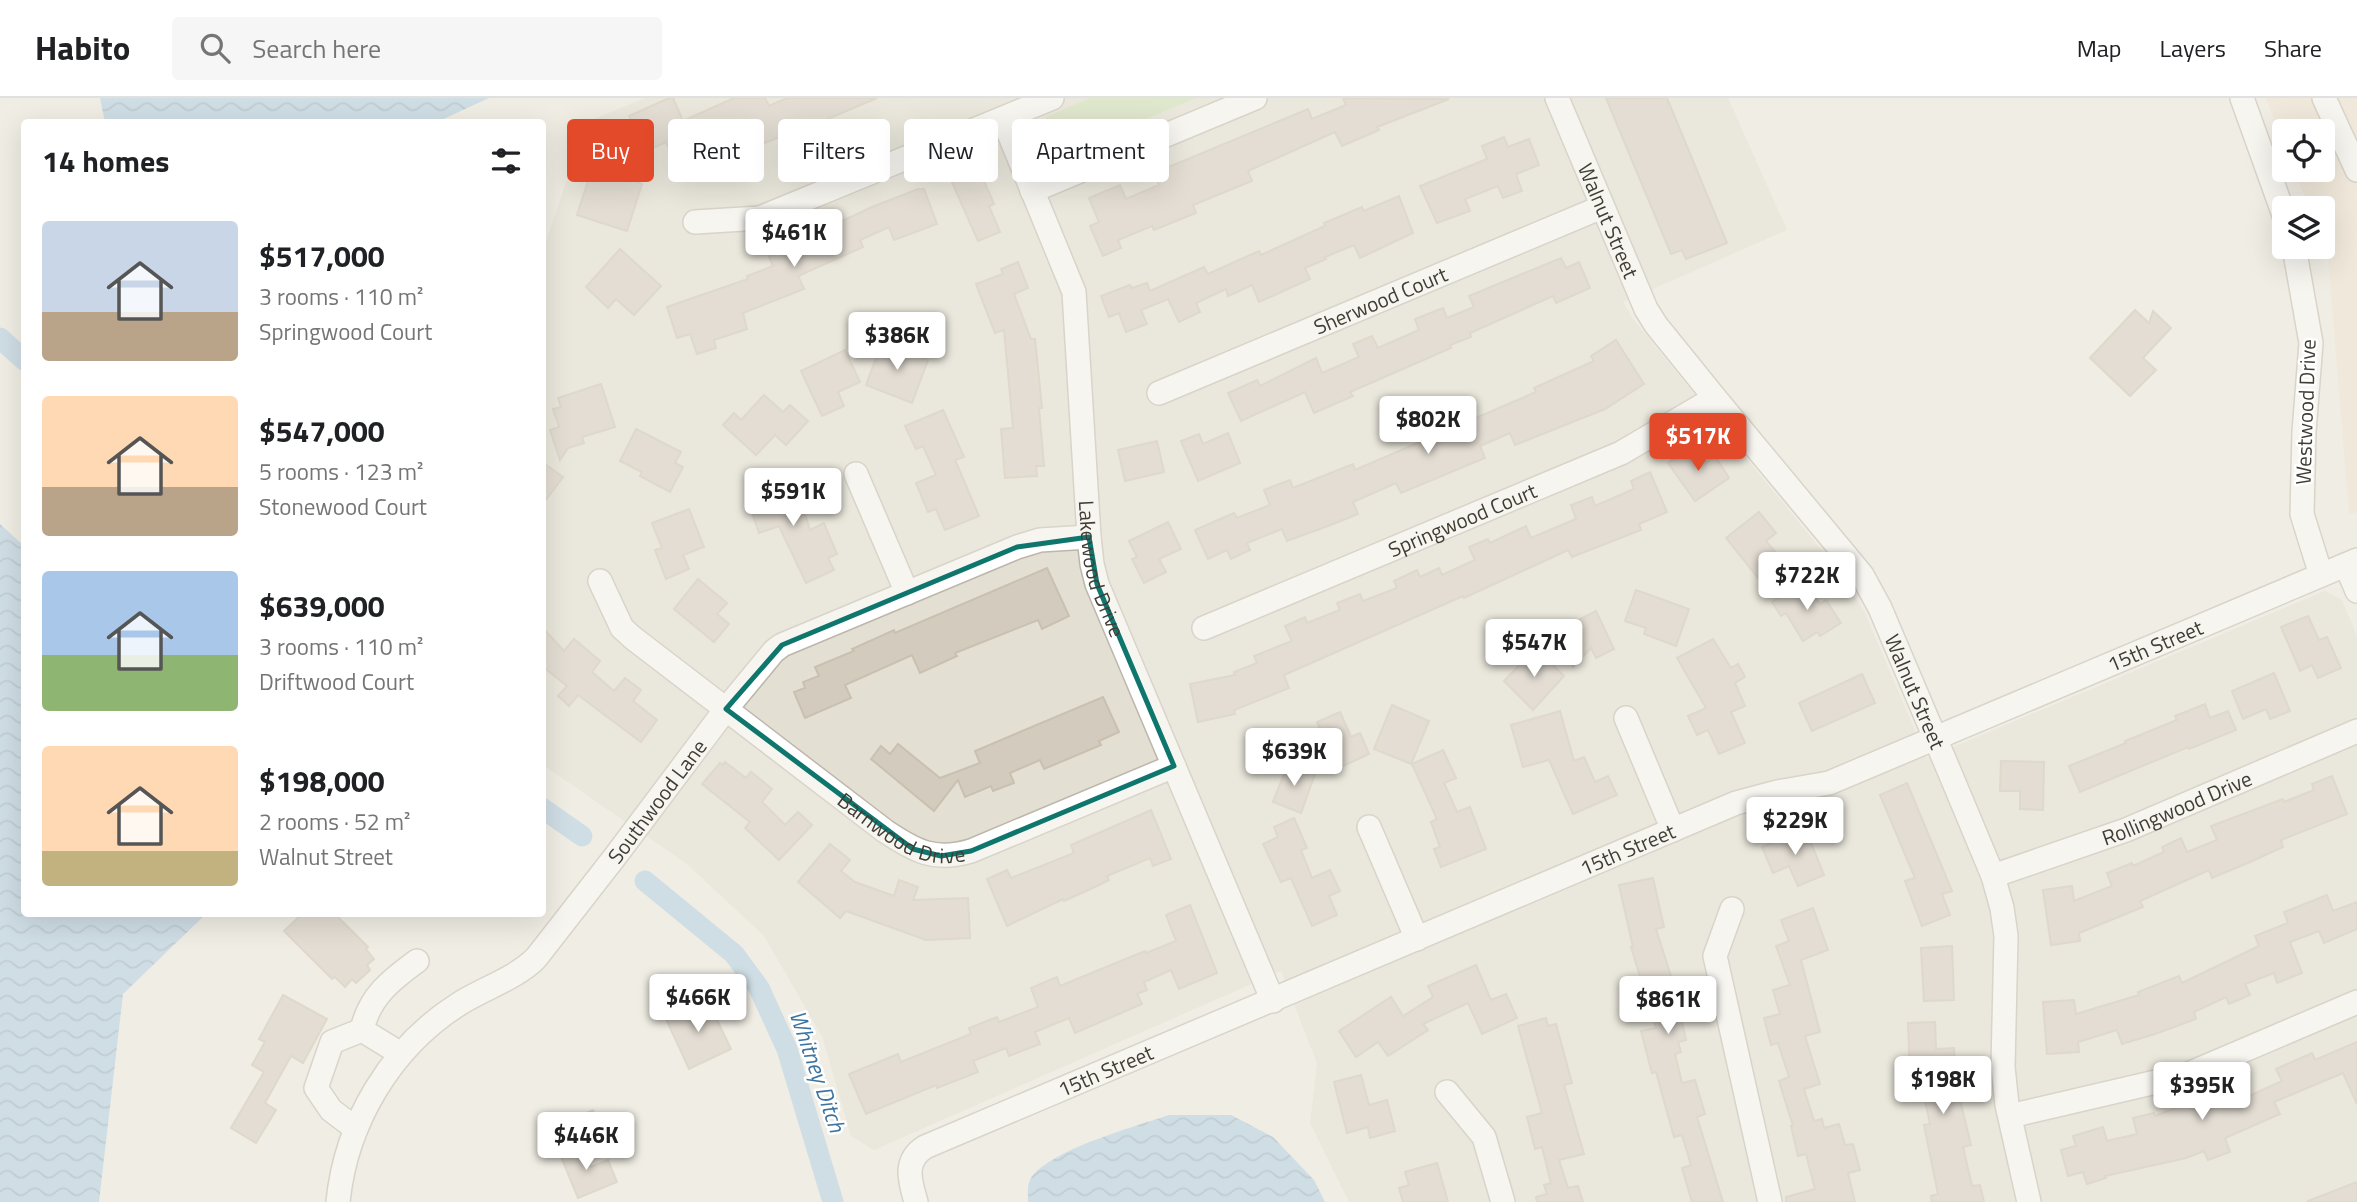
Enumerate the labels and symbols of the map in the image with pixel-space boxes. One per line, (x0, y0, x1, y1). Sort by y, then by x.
street label: Walnut Street (1570, 158, 1647, 284)
pin: $461K (745, 209, 843, 269)
street label: Sherwood Court (1308, 258, 1453, 342)
pin: $386K (848, 313, 946, 372)
street label: Westwood Drive (2286, 339, 2324, 485)
pin: $802K (1379, 396, 1477, 456)
pin: $517K (1649, 414, 1747, 473)
pin: $591K (744, 468, 842, 528)
street label: Springwood Court (1383, 474, 1542, 565)
street label: Lakewood Drive (1071, 499, 1134, 642)
pin: $722K (1758, 552, 1856, 612)
street label: 15th Street (2102, 611, 2208, 680)
pin: $547K (1485, 620, 1583, 679)
street label: Walnut Street (1877, 629, 1954, 755)
pin: $639K (1245, 728, 1343, 788)
street label: Southwood Lane (599, 732, 714, 870)
street label: Rollingwood Drive (2097, 762, 2257, 853)
street label: Barnwood Drive (831, 784, 968, 871)
pin: $229K (1746, 798, 1844, 857)
street label: 15th Street (1575, 814, 1681, 884)
pin: $466K (649, 974, 747, 1034)
pin: $861K (1619, 976, 1717, 1036)
water label: Whitney Ditch (781, 1005, 855, 1137)
street label: 15th Street (1053, 1036, 1159, 1105)
pin: $198K (1894, 1056, 1992, 1116)
pin: $395K (2153, 1062, 2251, 1122)
pin: $446K (537, 1112, 635, 1172)

